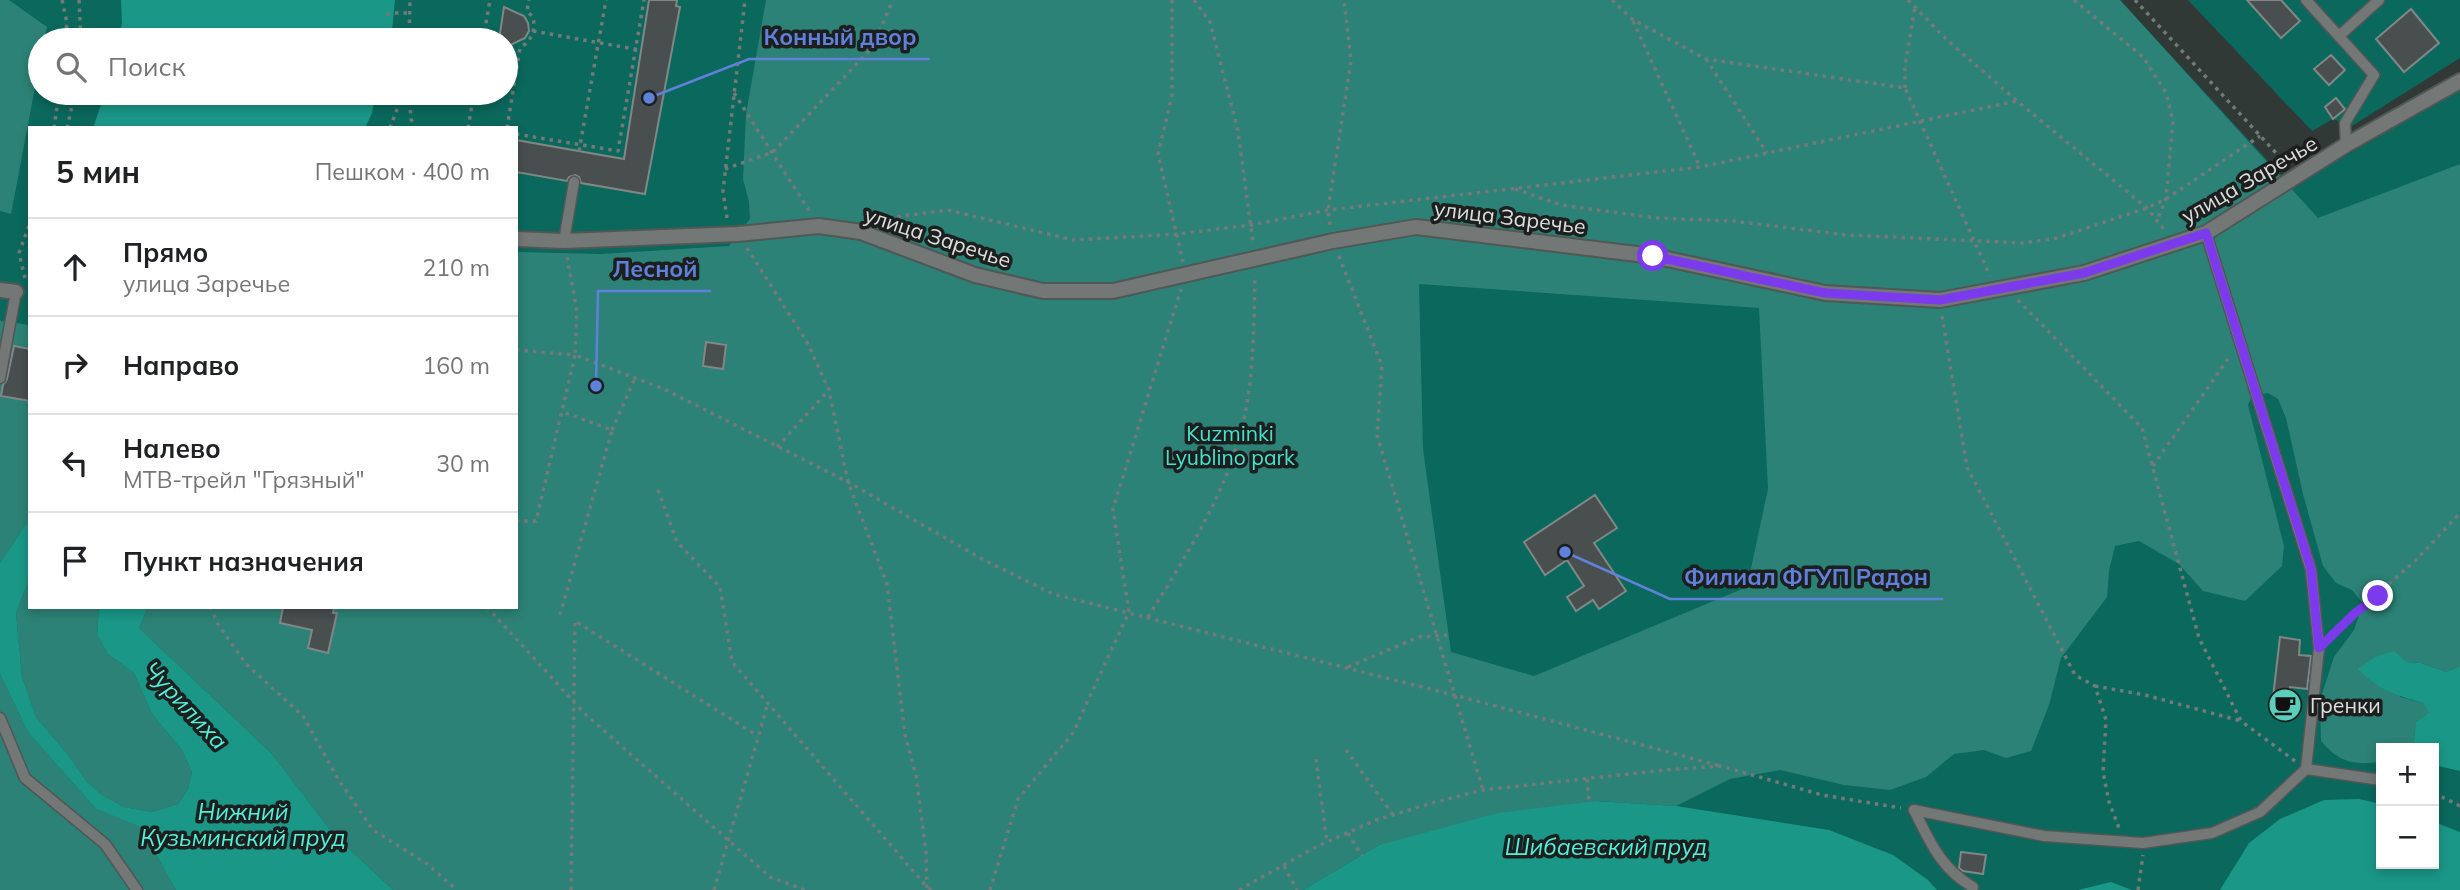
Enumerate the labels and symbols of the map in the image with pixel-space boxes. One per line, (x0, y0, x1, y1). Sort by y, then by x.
callout: Конный двор (749, 15, 930, 59)
text: Конный двор (763, 22, 917, 51)
street label: улица Заречье (2176, 130, 2322, 228)
street label: улица Заречье (1433, 195, 1587, 239)
street label: улица Заречье (861, 201, 1015, 273)
route start (1637, 240, 1668, 271)
callout: Лесной (598, 247, 711, 291)
text: Лесной (613, 254, 697, 283)
park label: Kuzminki Lyublino park (1165, 420, 1295, 470)
callout: Филиал ФГУП Радон (1670, 555, 1943, 599)
text: Филиал ФГУП Радон (1684, 562, 1928, 591)
route end (2362, 580, 2393, 611)
water label: Чурилиха (138, 655, 234, 755)
cafe icon: Гренки (2266, 686, 2304, 724)
place label: Гренки (2310, 692, 2381, 718)
water label: Нижний Кузьминский пруд (140, 797, 346, 852)
water label: Шибаевский пруд (1505, 832, 1707, 861)

